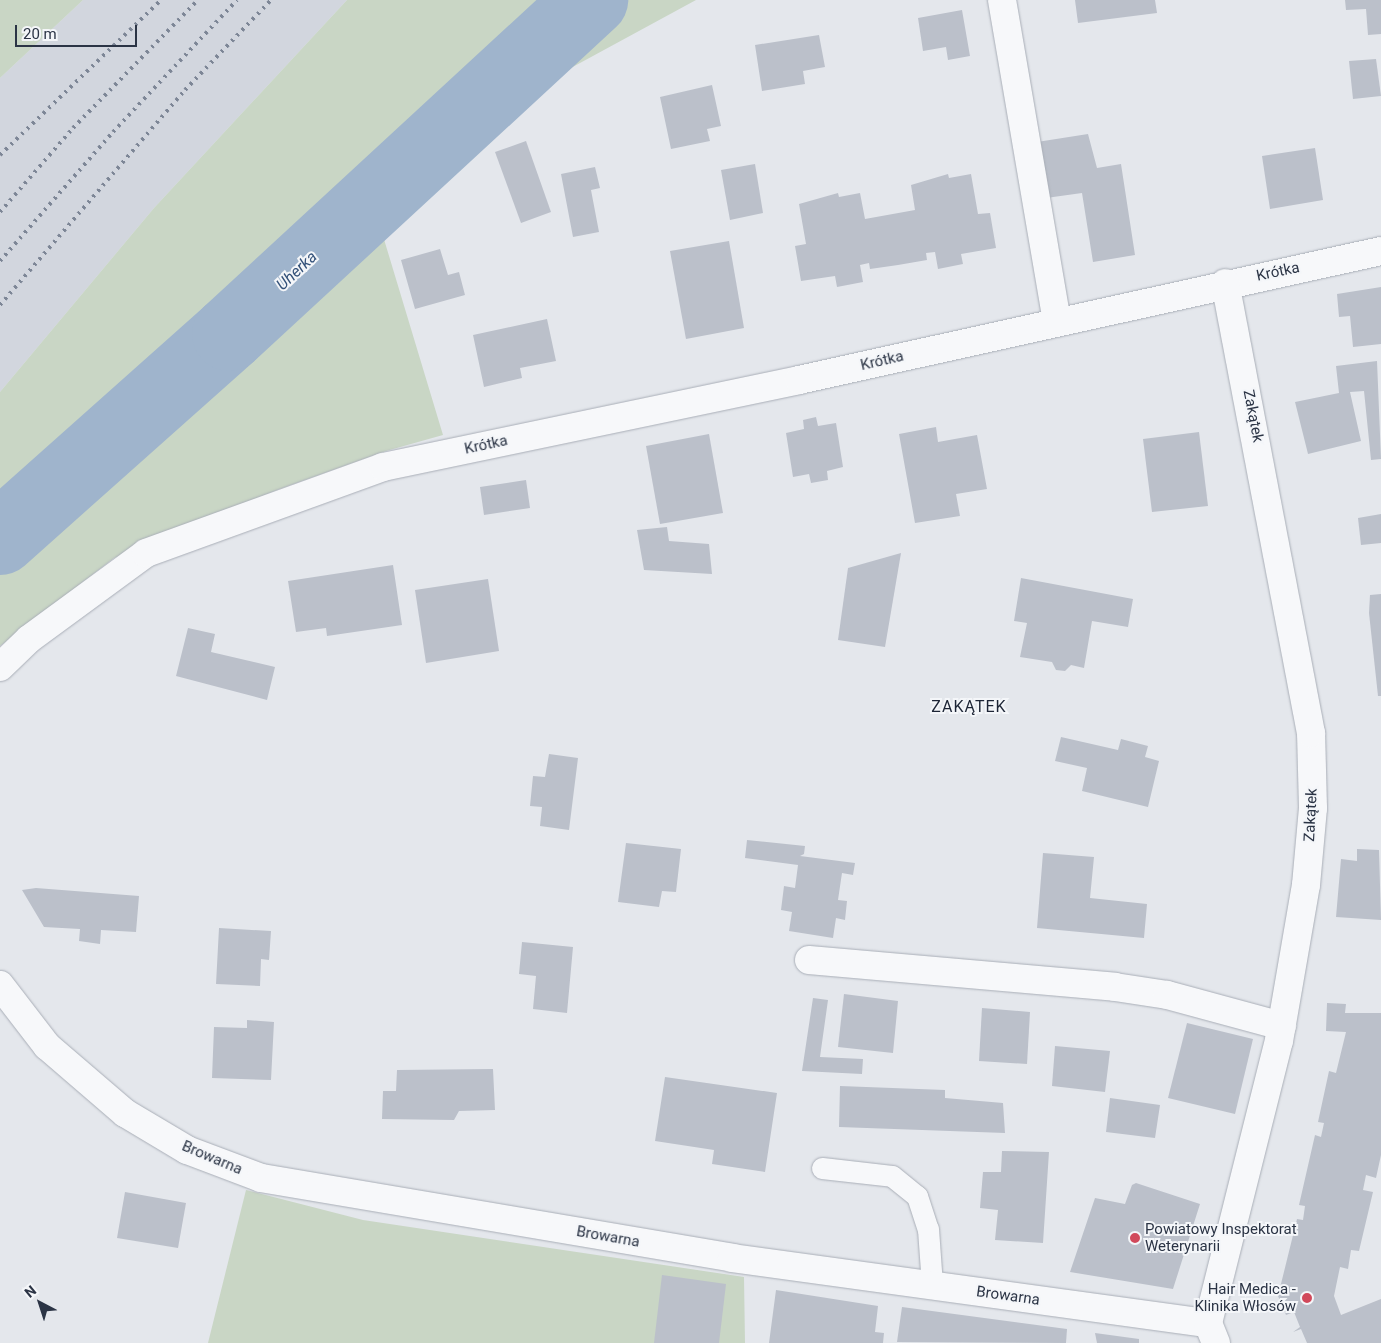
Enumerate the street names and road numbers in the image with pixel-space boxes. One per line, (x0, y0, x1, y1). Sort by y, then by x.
street label: Krótka (1255, 259, 1301, 285)
street label: Krótka (859, 347, 905, 375)
street label: Zakątek (1239, 388, 1267, 444)
street label: Krótka (463, 432, 509, 458)
street label: Zakątek (1301, 788, 1321, 842)
street label: Browarna (179, 1137, 245, 1179)
street label: Browarna (575, 1223, 641, 1251)
street label: Browarna (975, 1283, 1041, 1309)

